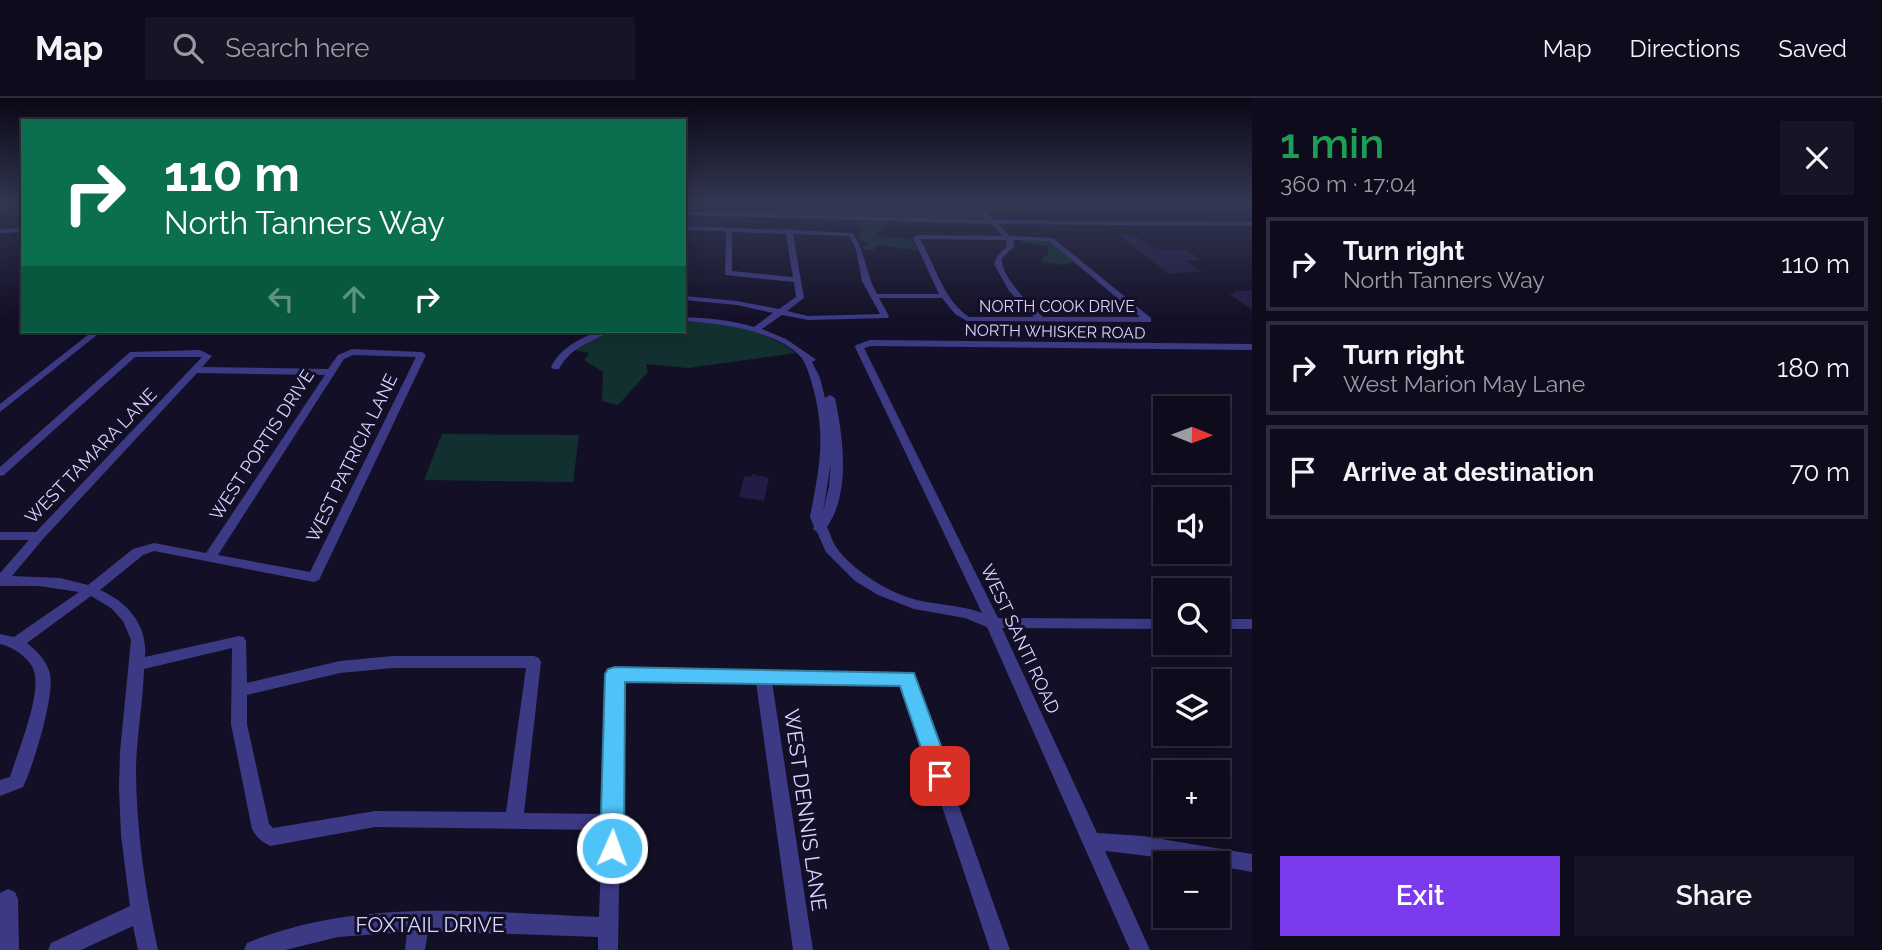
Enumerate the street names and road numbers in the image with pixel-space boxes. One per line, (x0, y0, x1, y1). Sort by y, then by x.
street label: NORTH COOK DRIVE (979, 297, 1135, 316)
street label: NORTH WHISKER ROAD (964, 320, 1146, 343)
street label: WEST PORTIS DRIVE (205, 366, 318, 524)
street label: WEST PATRICIA LANE (302, 370, 401, 545)
street label: WEST TAMARA LANE (20, 383, 161, 528)
street label: WEST SANTI ROAD (977, 561, 1064, 717)
street label: WEST DENNIS LANE (779, 707, 832, 913)
street label: FOXTAIL DRIVE (355, 912, 505, 937)

